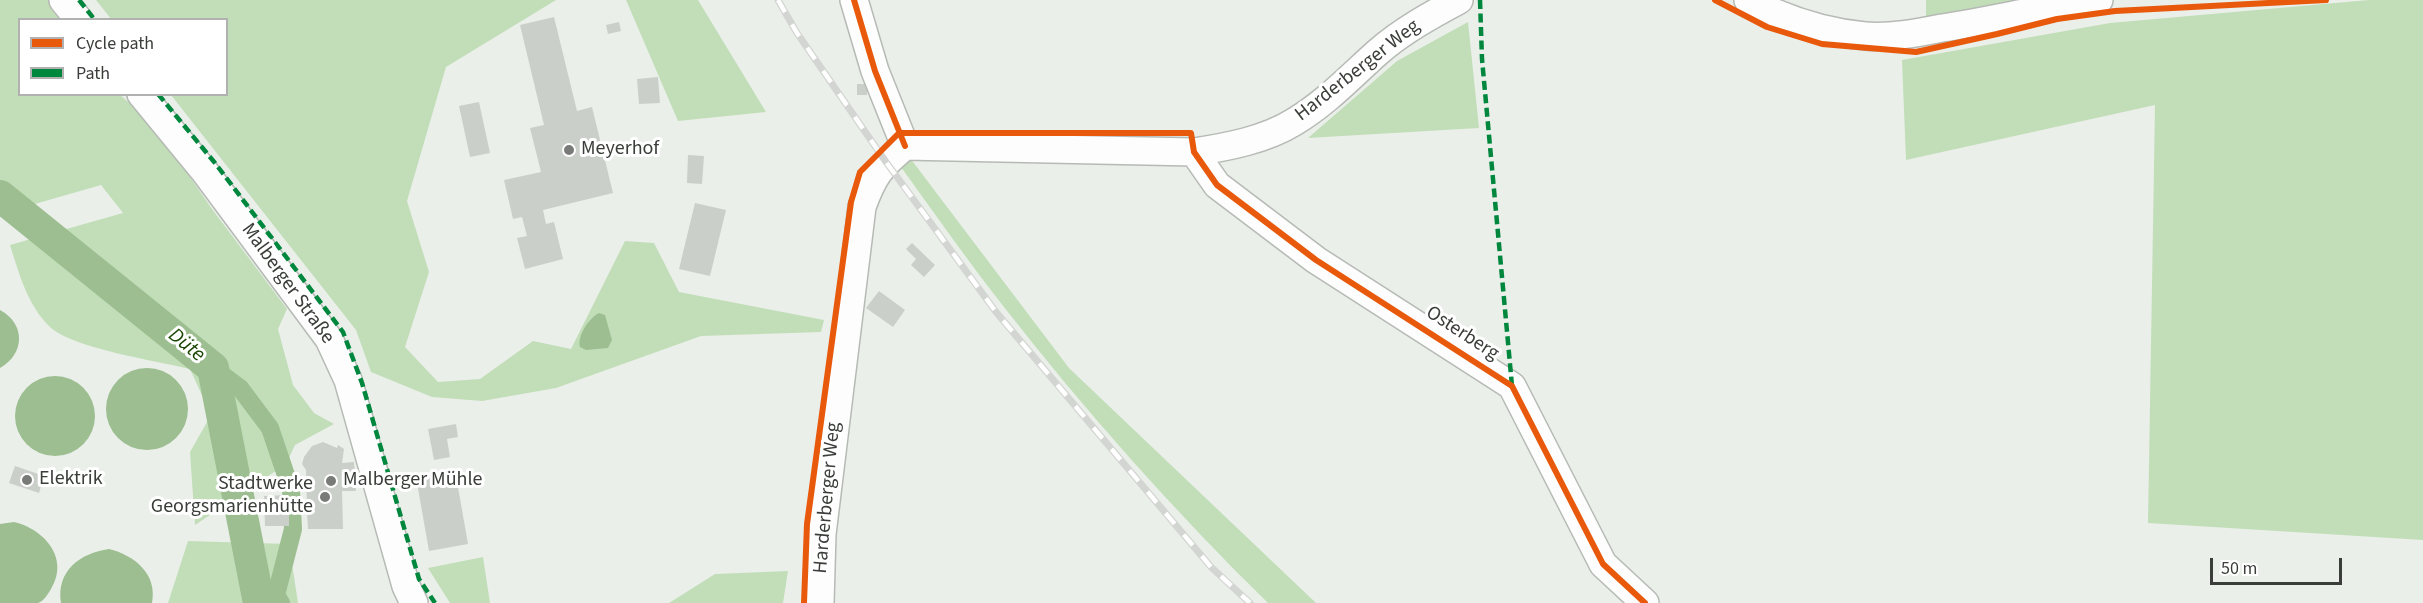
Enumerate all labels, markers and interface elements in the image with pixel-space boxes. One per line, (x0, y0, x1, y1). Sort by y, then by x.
street label: Harderberger Weg (1291, 15, 1425, 127)
legend (18, 18, 228, 96)
text: Cycle path (76, 31, 154, 56)
text: Path (76, 61, 110, 86)
place label: Meyerhof (581, 138, 659, 162)
marker: Meyerhof (562, 143, 576, 157)
street label: Malberger Straße (235, 219, 339, 349)
street label: Osterberg (1421, 301, 1503, 367)
water label: Düte (162, 324, 210, 368)
street label: Harderberger Weg (809, 421, 847, 575)
place label: Elektrik (39, 468, 103, 492)
place label: Malberger Mühle (343, 469, 482, 493)
marker: Elektrik (20, 473, 34, 487)
place label: Stadtwerke Georgsmarienhütte (151, 473, 313, 520)
marker: Malberger Mühle (324, 474, 338, 488)
marker: Stadtwerke Georgsmarienhütte (318, 490, 332, 504)
scale bar (2213, 546, 2345, 584)
text: 50 m (2221, 556, 2257, 581)

